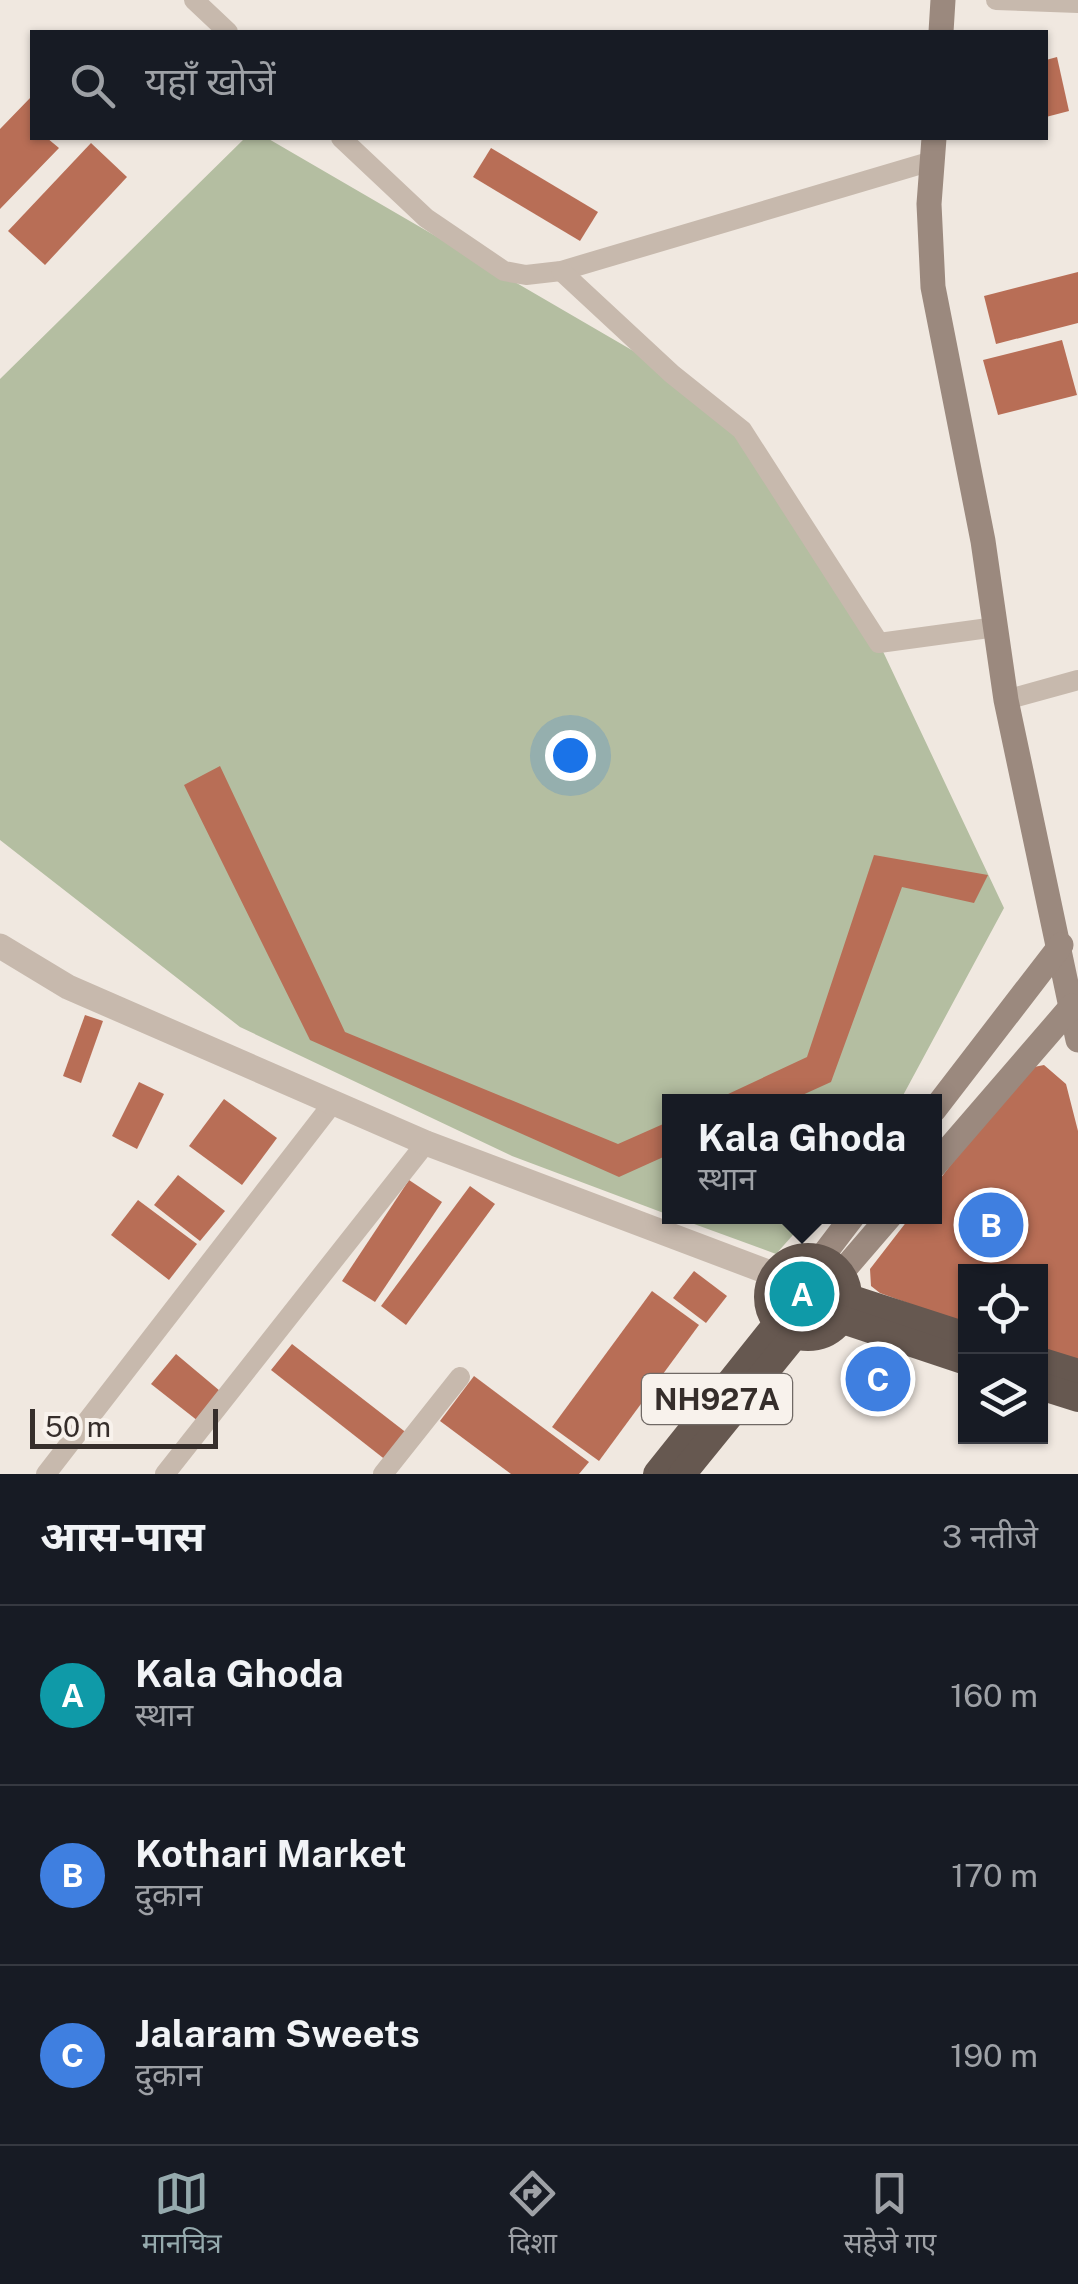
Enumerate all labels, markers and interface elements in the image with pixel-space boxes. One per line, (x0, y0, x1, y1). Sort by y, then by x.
search box (30, 30, 1048, 140)
icon: search (65, 58, 120, 113)
text: यहाँ खोजें (145, 59, 275, 104)
your location (545, 730, 596, 781)
popup (662, 1094, 942, 1224)
text: Kala Ghoda (698, 1115, 906, 1160)
text: स्थान (698, 1160, 756, 1197)
pin: B (958, 1188, 1024, 1262)
pin: A (770, 1256, 834, 1332)
map controls (958, 1264, 1048, 1444)
button: locate (958, 1264, 1048, 1354)
pin: C (846, 1342, 910, 1416)
button: layers (958, 1354, 1048, 1444)
road number: NH927A (642, 1374, 792, 1424)
scale bar (30, 1404, 218, 1448)
text: 50 m (45, 1410, 111, 1443)
text: आस-पास (40, 1511, 205, 1560)
text: 3 नतीजे (942, 1518, 1038, 1555)
text: Kala Ghoda (135, 1651, 344, 1696)
text: A (61, 1677, 84, 1714)
text: 160 m (950, 1677, 1038, 1714)
text: स्थान (135, 1696, 193, 1733)
text: Kothari Market (135, 1831, 407, 1876)
text: B (62, 1857, 83, 1894)
text: 170 m (951, 1857, 1038, 1894)
text: दुकान (135, 1876, 203, 1913)
text: Jalaram Sweets (135, 2011, 420, 2056)
text: C (61, 2037, 84, 2074)
text: 190 m (950, 2037, 1038, 2074)
text: दुकान (135, 2056, 203, 2093)
tab: मानचित्र (142, 2166, 222, 2264)
tab: दिशा (505, 2166, 560, 2264)
tab: सहेजे गए (844, 2166, 936, 2264)

